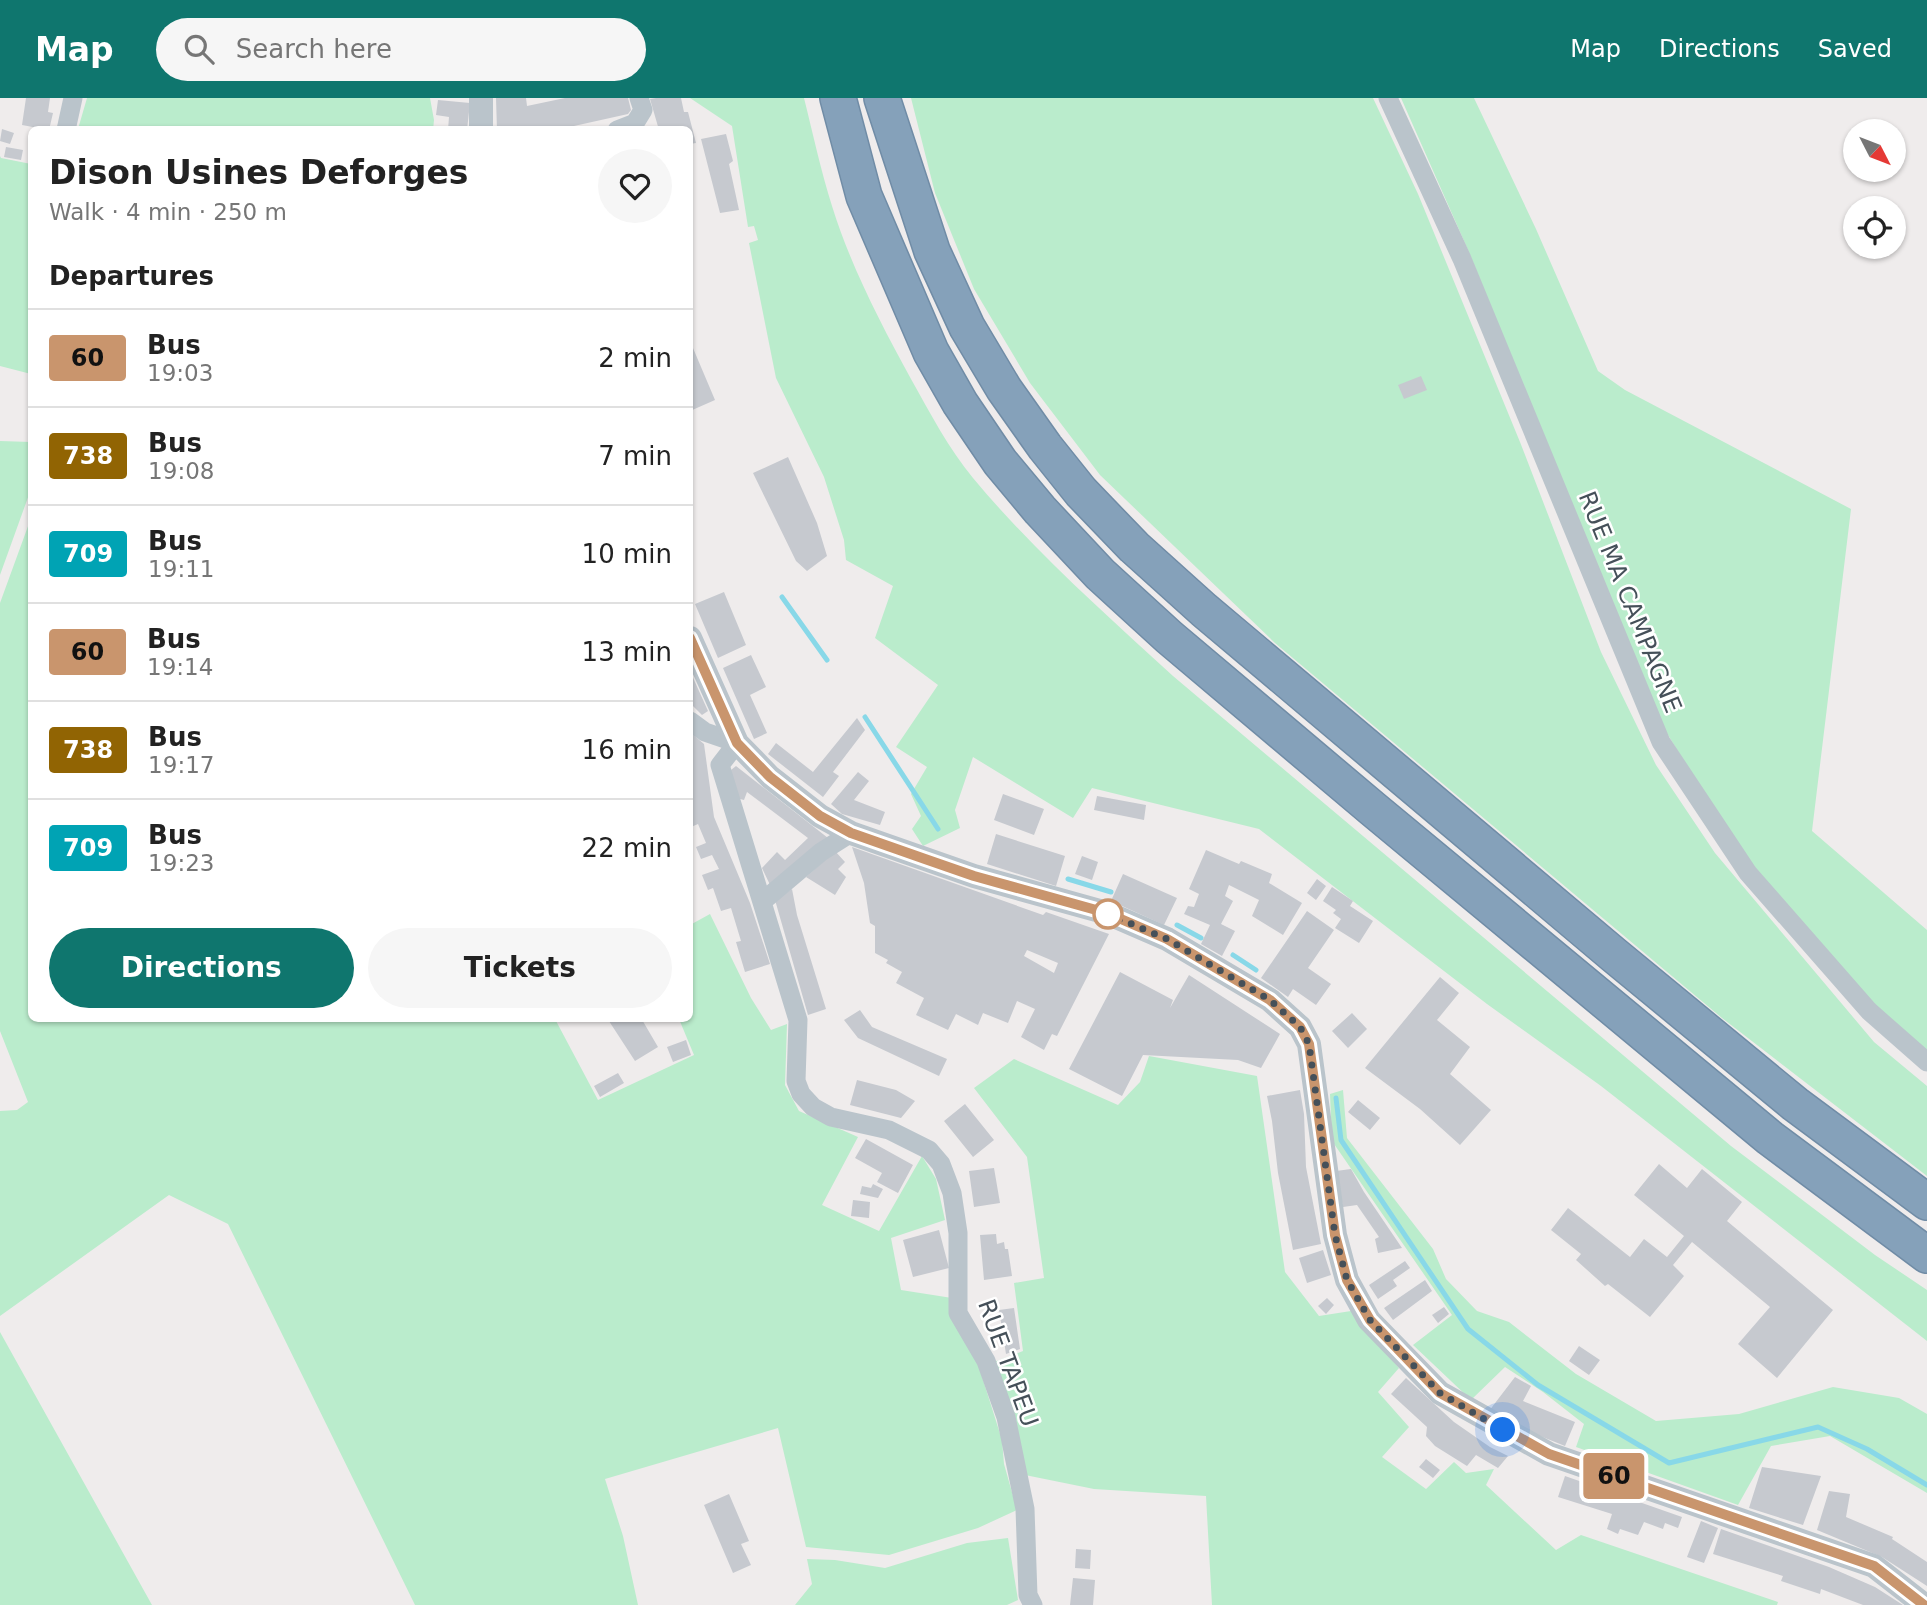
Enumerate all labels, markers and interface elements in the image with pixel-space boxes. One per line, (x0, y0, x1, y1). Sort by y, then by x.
search box (156, 18, 646, 81)
text: Map (35, 30, 114, 69)
icon: search (180, 30, 218, 68)
text: Search here (236, 34, 392, 64)
text: Map (1570, 35, 1621, 63)
text: Directions (1659, 35, 1780, 63)
text: Saved (1818, 35, 1892, 63)
north arrow (1843, 119, 1906, 182)
map controls (1843, 119, 1906, 259)
button: heart (598, 149, 672, 223)
text: Dison Usines Deforges (49, 153, 468, 192)
button: locate (1843, 196, 1906, 259)
text: Walk · 4 min · 250 m (49, 199, 287, 225)
text: Departures (49, 261, 214, 291)
text: Bus (147, 330, 201, 360)
text: 2 min (598, 343, 672, 373)
text: 60 (71, 344, 104, 372)
text: 19:03 (147, 360, 213, 386)
text: Bus (148, 428, 202, 458)
text: 7 min (598, 441, 672, 471)
text: 738 (63, 442, 113, 470)
text: 19:08 (148, 458, 214, 484)
street label: RUE MA CAMPAGNE (1573, 487, 1687, 717)
text: Bus (148, 526, 202, 556)
text: 10 min (582, 539, 672, 569)
text: 709 (63, 540, 113, 568)
text: 19:11 (148, 556, 214, 582)
text: Bus (147, 624, 201, 654)
text: 13 min (582, 637, 672, 667)
text: 60 (71, 638, 104, 666)
text: 19:14 (147, 654, 213, 680)
text: Bus (148, 722, 202, 752)
text: 16 min (582, 735, 672, 765)
text: 738 (63, 736, 113, 764)
text: 19:17 (148, 752, 214, 778)
text: Bus (148, 820, 202, 850)
text: 22 min (582, 833, 672, 863)
text: 709 (63, 834, 113, 862)
text: 19:23 (148, 850, 214, 876)
unlabelled marker (1093, 899, 1123, 929)
button: Directions (49, 928, 354, 1008)
button: Tickets (368, 928, 672, 1008)
street label: RUE TAPEU (972, 1296, 1044, 1430)
your location (1485, 1412, 1520, 1447)
line badge: 60 (1582, 1453, 1646, 1499)
text: 60 (1597, 1462, 1631, 1490)

